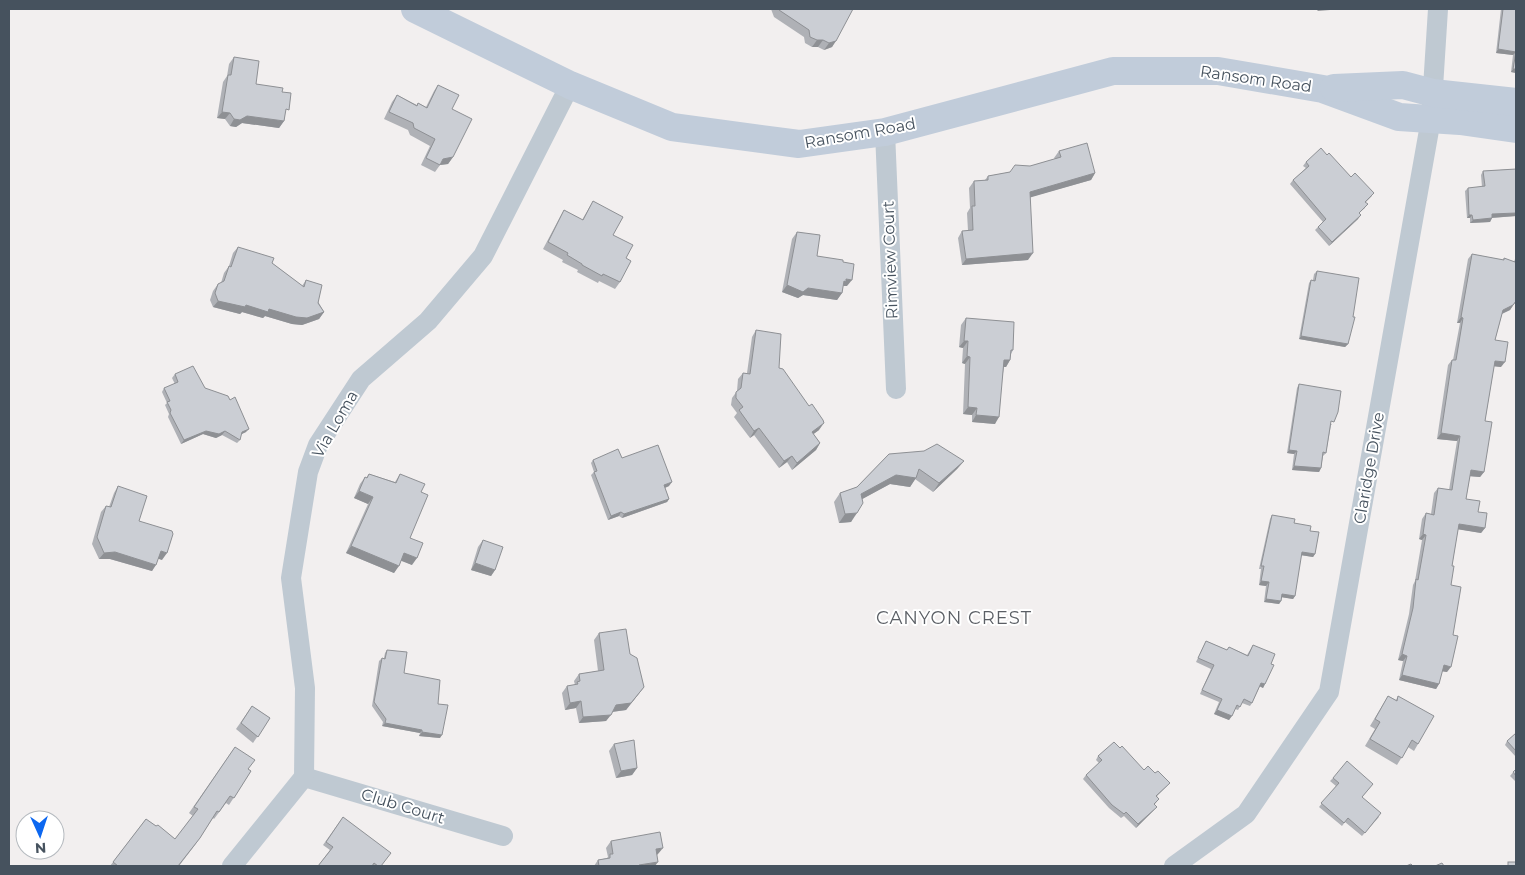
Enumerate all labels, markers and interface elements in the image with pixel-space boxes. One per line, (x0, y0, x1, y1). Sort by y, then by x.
street label: Ransom Road (1199, 62, 1313, 96)
street label: Ransom Road (803, 114, 917, 152)
street label: Rimview Court (878, 200, 902, 319)
street label: Via Loma (308, 387, 362, 461)
street label: Claridge Drive (1350, 411, 1388, 525)
district label: CANYON CREST (876, 607, 1032, 629)
street label: Club Court (359, 784, 448, 828)
north arrow (15, 810, 65, 860)
text: N (35, 839, 47, 857)

